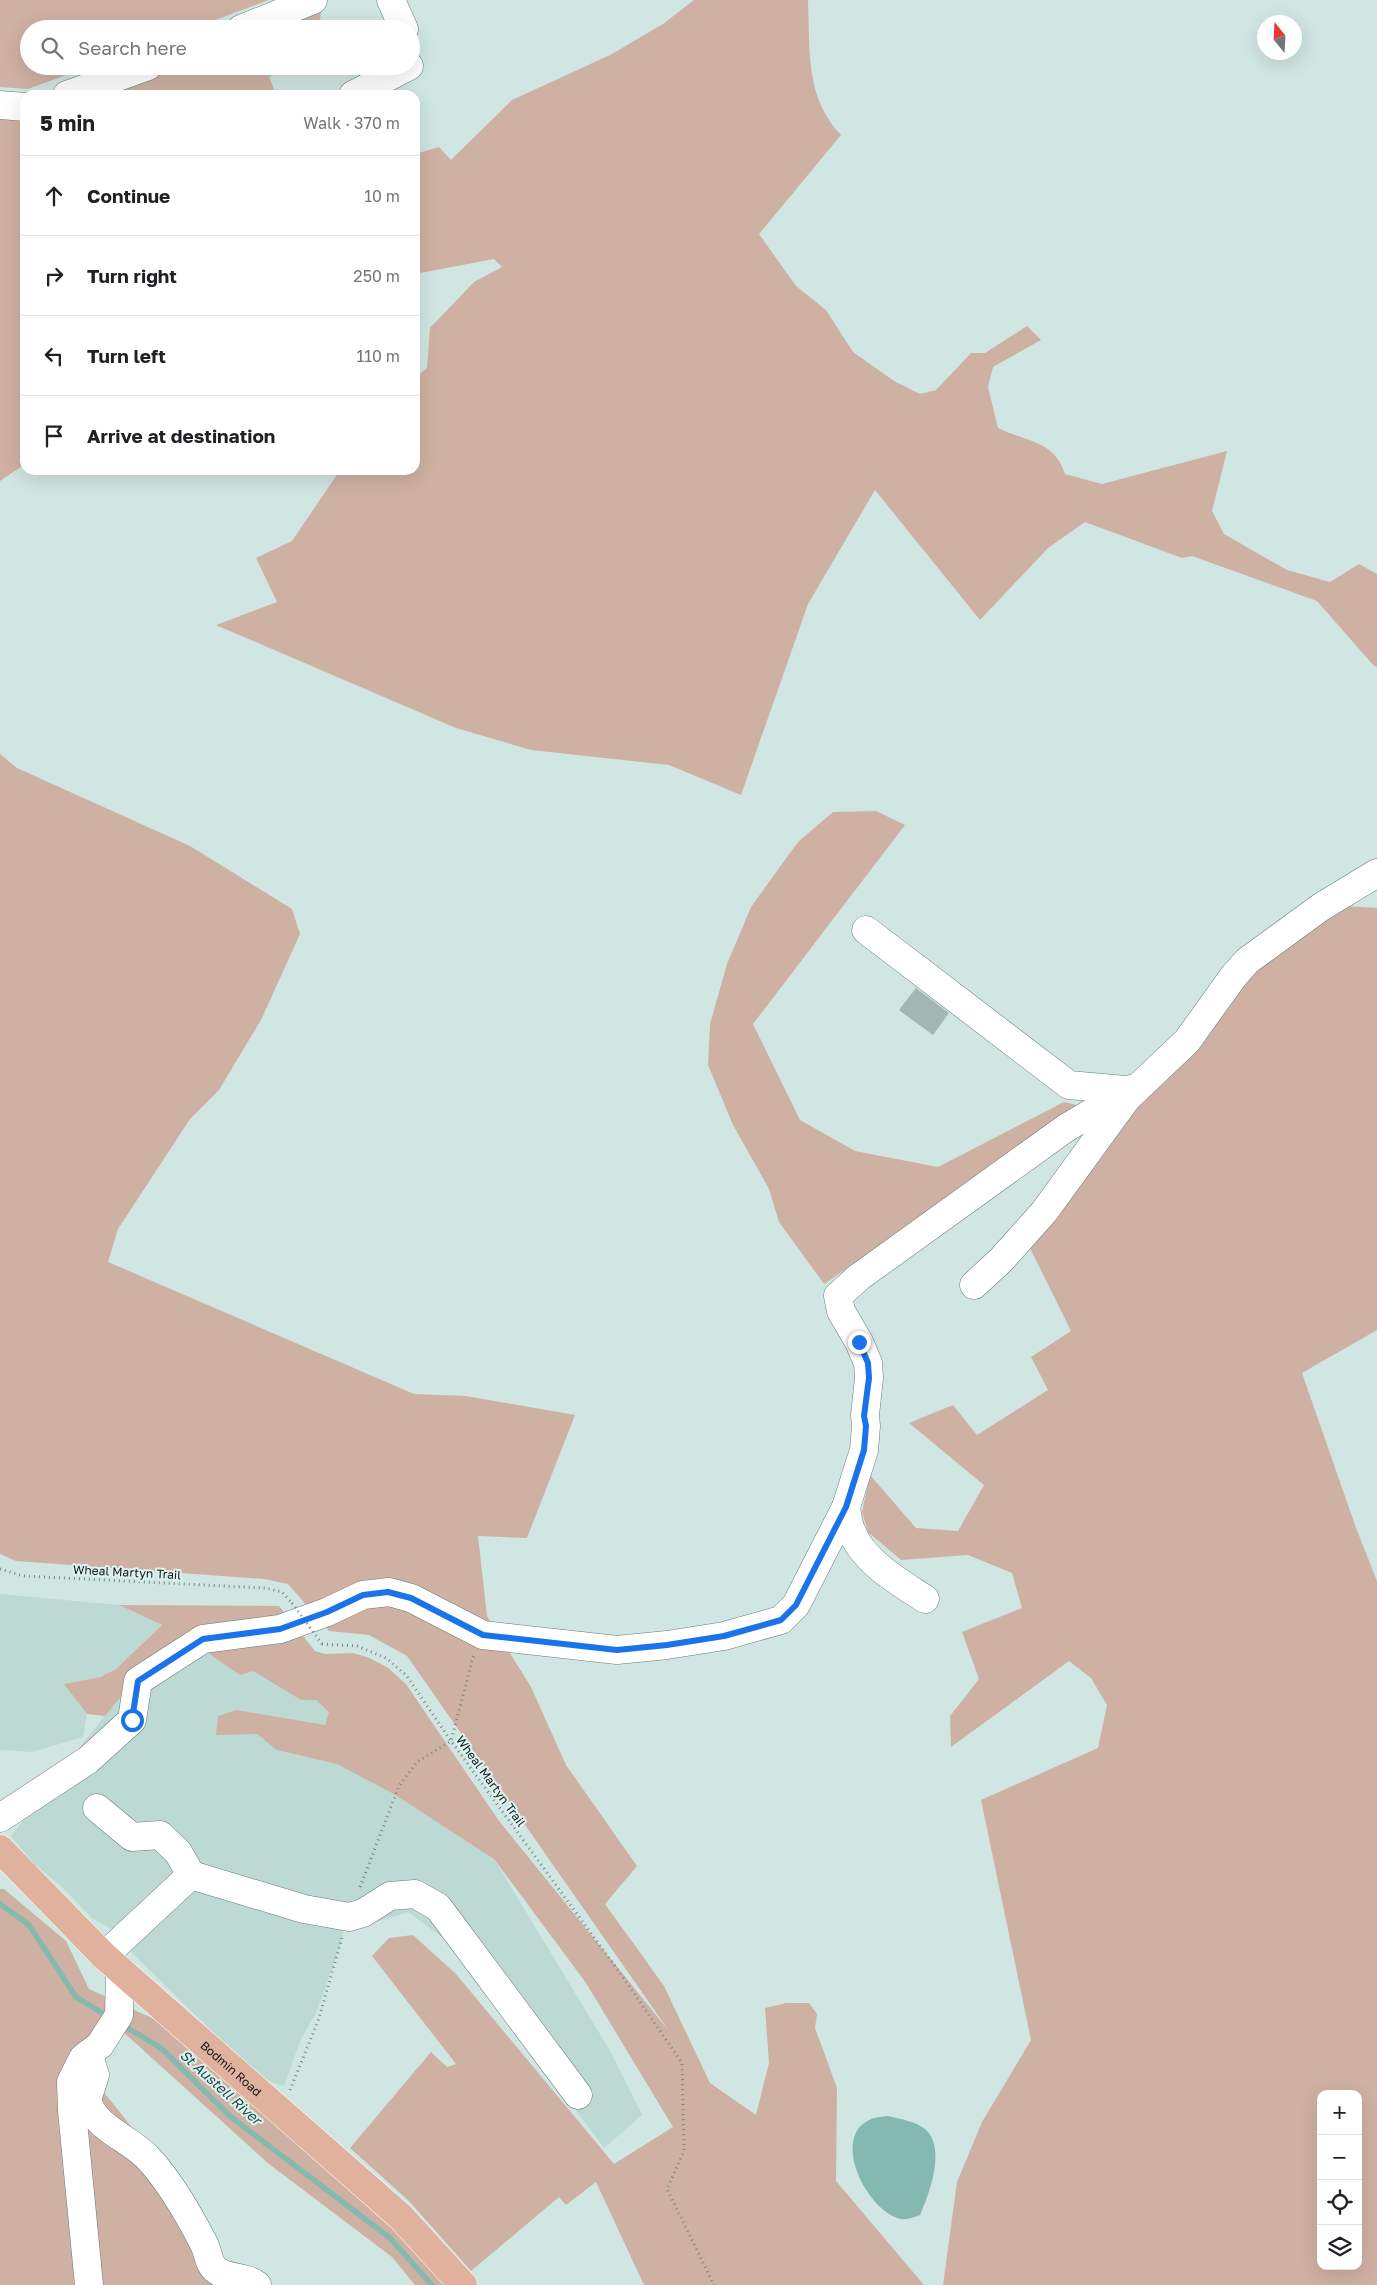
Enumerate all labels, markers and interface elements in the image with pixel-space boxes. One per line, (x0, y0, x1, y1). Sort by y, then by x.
north arrow (1257, 15, 1302, 60)
search box (20, 20, 420, 75)
icon: search (38, 34, 66, 62)
text: Search here (78, 36, 187, 59)
text: 5 min (40, 110, 95, 136)
text: Walk · 370 m (303, 113, 400, 133)
icon: ahead (40, 182, 68, 210)
text: Continue (87, 184, 170, 207)
text: 10 m (364, 186, 400, 206)
icon: right (40, 262, 68, 290)
text: Turn right (87, 264, 177, 287)
text: 250 m (353, 266, 400, 286)
icon: left (40, 342, 68, 370)
text: Turn left (87, 344, 166, 367)
text: 110 m (356, 346, 400, 366)
icon: arrive (40, 422, 68, 450)
text: Arrive at destination (87, 424, 275, 447)
route end (848, 1331, 871, 1354)
street label: Wheal Martyn Trail (72, 1562, 182, 1582)
route start (121, 1709, 144, 1732)
street label: Wheal Martyn Trail (453, 1733, 529, 1829)
street label: Bodmin Road (198, 2037, 265, 2099)
water label: St Austell River (177, 2046, 267, 2130)
map controls (1317, 2090, 1362, 2270)
button: + (1317, 2090, 1362, 2135)
button: − (1317, 2135, 1362, 2180)
button: locate (1317, 2180, 1362, 2225)
button: layers (1317, 2225, 1362, 2270)

